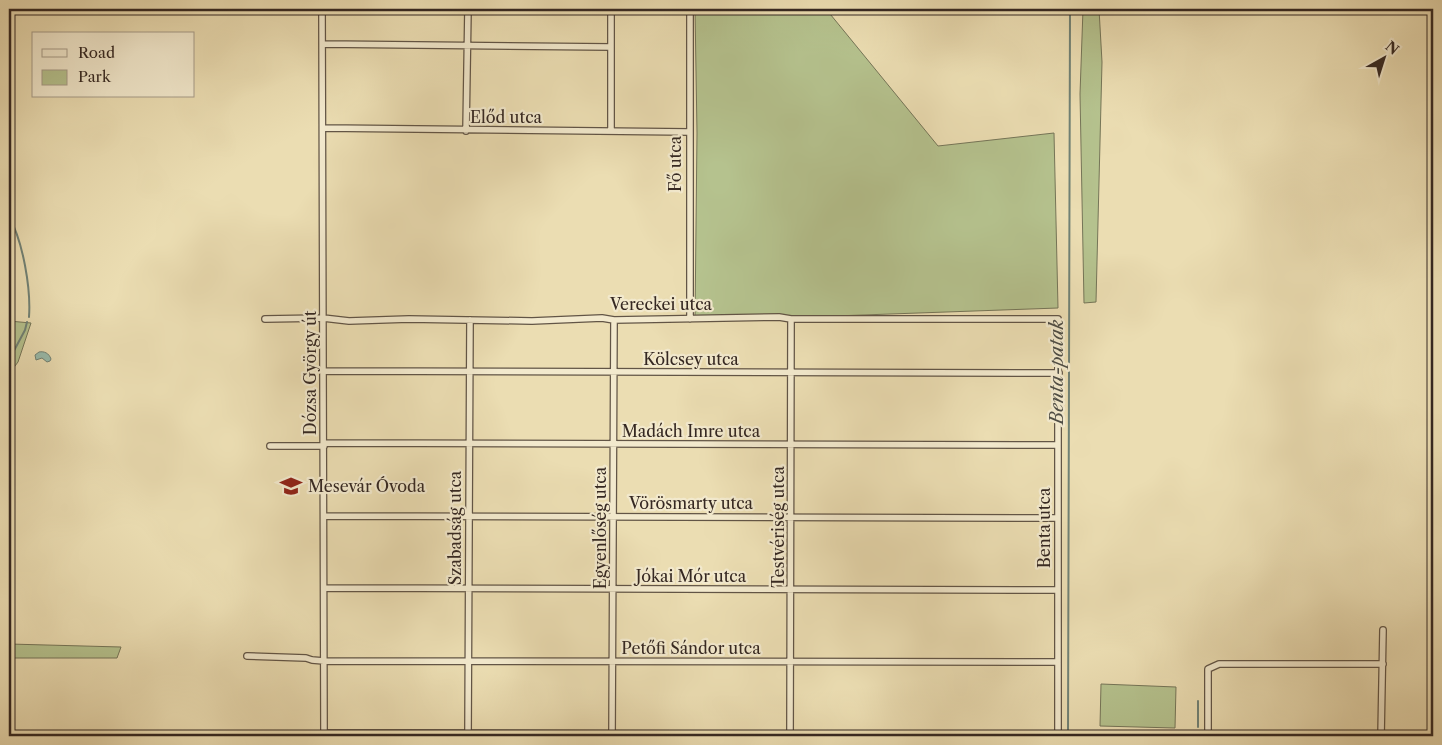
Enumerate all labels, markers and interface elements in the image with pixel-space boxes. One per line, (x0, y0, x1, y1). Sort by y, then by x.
legend (32, 32, 195, 98)
north arrow (1360, 32, 1410, 82)
text: N (1382, 37, 1403, 59)
text: Road (78, 43, 115, 62)
text: Park (78, 67, 112, 86)
street label: Előd utca (470, 107, 543, 127)
street label: Fő utca (665, 135, 685, 192)
street label: Vereckei utca (609, 294, 713, 314)
street label: Dózsa György út (300, 310, 320, 435)
water label: Benta-patak (1046, 319, 1068, 426)
street label: Kölcsey utca (643, 349, 739, 369)
street label: Madách Imre utca (622, 421, 761, 441)
street label: Egyenlőség utca (590, 466, 610, 589)
street label: Testvériség utca (768, 466, 788, 588)
street label: Szabadság utca (445, 470, 465, 585)
school or university icon: Mesevár Óvoda (278, 473, 304, 499)
place label: Mesevár Óvoda (308, 476, 426, 496)
street label: Benta utca (1034, 487, 1054, 568)
street label: Vörösmarty utca (628, 493, 754, 513)
street label: Jókai Mór utca (633, 566, 747, 586)
street label: Petőfi Sándor utca (621, 638, 761, 658)

